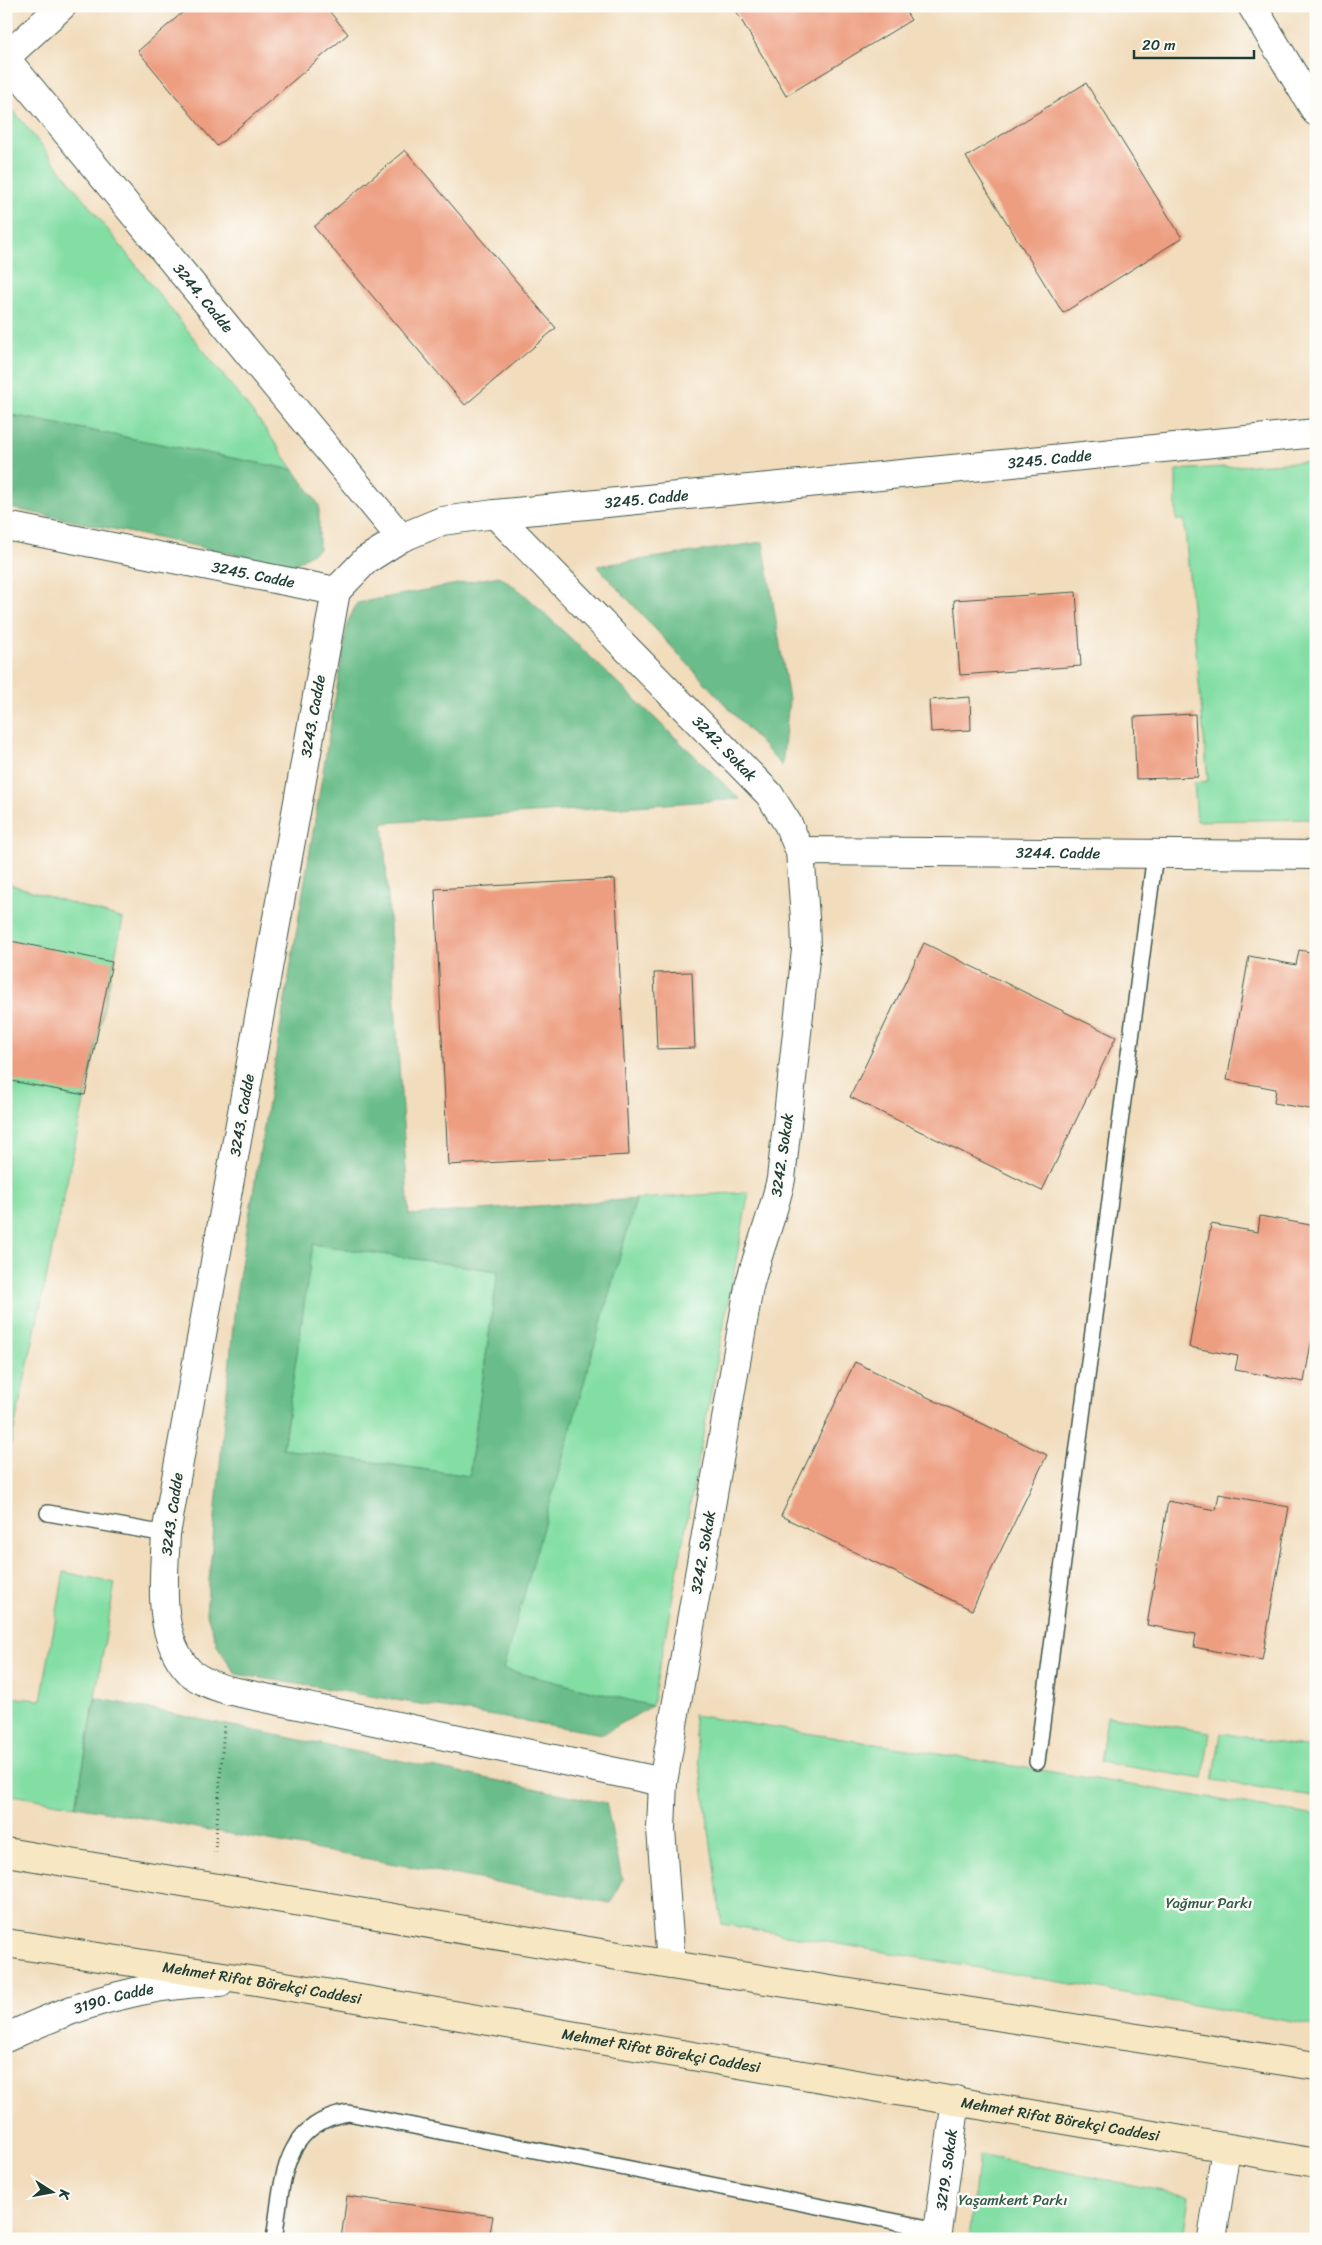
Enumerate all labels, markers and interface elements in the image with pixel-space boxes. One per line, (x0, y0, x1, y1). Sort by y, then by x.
scale bar (1134, 28, 1254, 60)
text: 20 m (1142, 32, 1176, 58)
street label: 3244. Cadde (166, 257, 240, 339)
street label: 3245. Cadde (1006, 442, 1093, 476)
street label: 3245. Cadde (603, 482, 690, 516)
street label: 3245. Cadde (209, 554, 297, 596)
street label: 3243. Cadde (293, 672, 333, 759)
street label: 3242. Sokak (686, 709, 763, 788)
street label: 3244. Cadde (1016, 840, 1101, 866)
street label: 3243. Cadde (222, 1071, 262, 1158)
street label: 3242. Sokak (763, 1112, 801, 1198)
street label: 3243. Cadde (153, 1471, 191, 1557)
street label: 3242. Sokak (683, 1508, 723, 1596)
park label: Yağmur Parkı (1166, 1890, 1252, 1916)
street label: Mehmet Rifat Börekçi Caddesi (161, 1954, 364, 2012)
street label: 3190. Cadde (70, 1976, 156, 2022)
street label: Mehmet Rifat Börekçi Caddesi (560, 2021, 763, 2081)
street label: Mehmet Rifat Börekçi Caddesi (959, 2089, 1162, 2149)
street label: 3219. Sokak (928, 2127, 965, 2212)
north arrow (28, 2168, 78, 2218)
text: K (51, 2187, 78, 2202)
park label: Yaşamkent Parkı (959, 2187, 1067, 2213)

